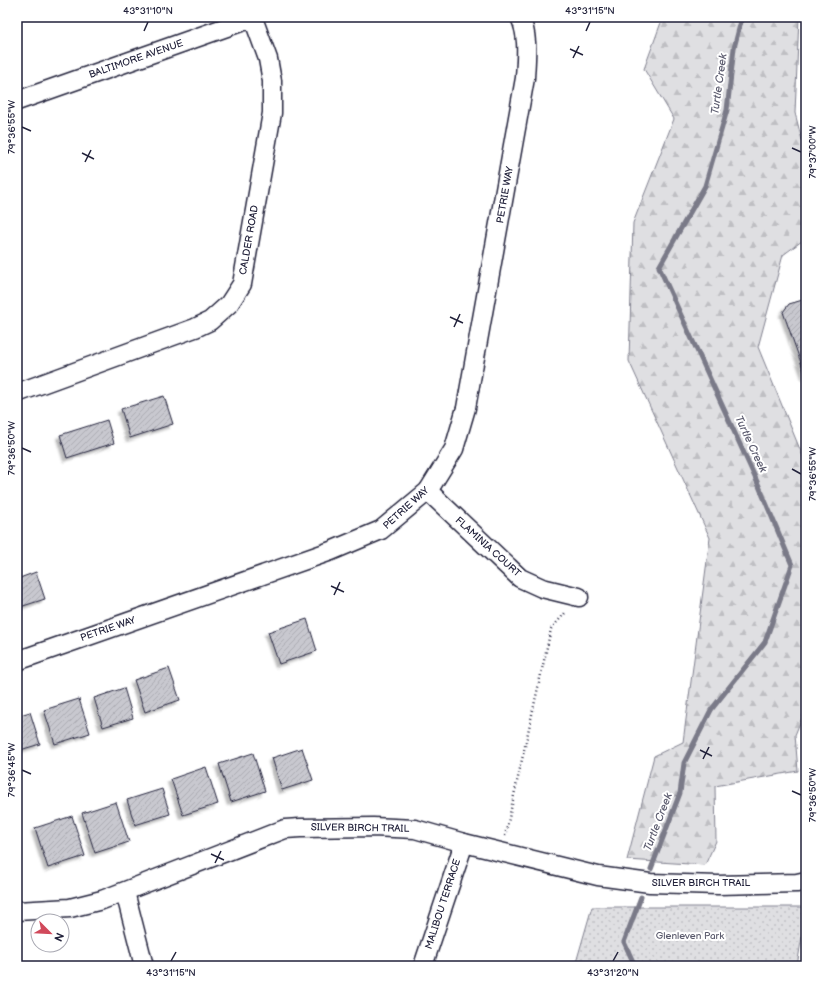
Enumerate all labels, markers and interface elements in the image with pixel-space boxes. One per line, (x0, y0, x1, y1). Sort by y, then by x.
text: 43°31'10"N (123, 5, 173, 17)
text: 43°31'15"N (565, 5, 615, 17)
street label: BALTIMORE AVENUE (87, 37, 185, 81)
water label: Turtle Creek (708, 52, 730, 115)
text: 79°36'55"W (6, 100, 18, 154)
text: 79°37'00"W (807, 125, 819, 179)
street label: PETRIE WAY (494, 166, 516, 224)
street label: CALDER ROAD (237, 204, 261, 276)
water label: Turtle Creek (732, 414, 770, 475)
text: 79°36'50"W (6, 421, 18, 475)
text: 79°36'55"W (807, 447, 819, 501)
street label: PETRIE WAY (381, 484, 431, 532)
street label: FLAMINIA COURT (453, 514, 523, 580)
street label: PETRIE WAY (79, 614, 137, 644)
text: 79°36'45"W (6, 743, 18, 797)
text: 79°36'50"W (807, 768, 819, 822)
water label: Turtle Creek (641, 791, 675, 853)
street label: SILVER BIRCH TRAIL (311, 821, 410, 835)
street label: MALIBOU TERRACE (423, 857, 463, 951)
street label: SILVER BIRCH TRAIL (652, 877, 751, 889)
north arrow (30, 913, 70, 953)
text: N (51, 930, 66, 943)
park label: Glenleven Park (656, 930, 724, 942)
text: 43°31'15"N (146, 967, 196, 979)
text: 43°31'20"N (587, 967, 639, 979)

